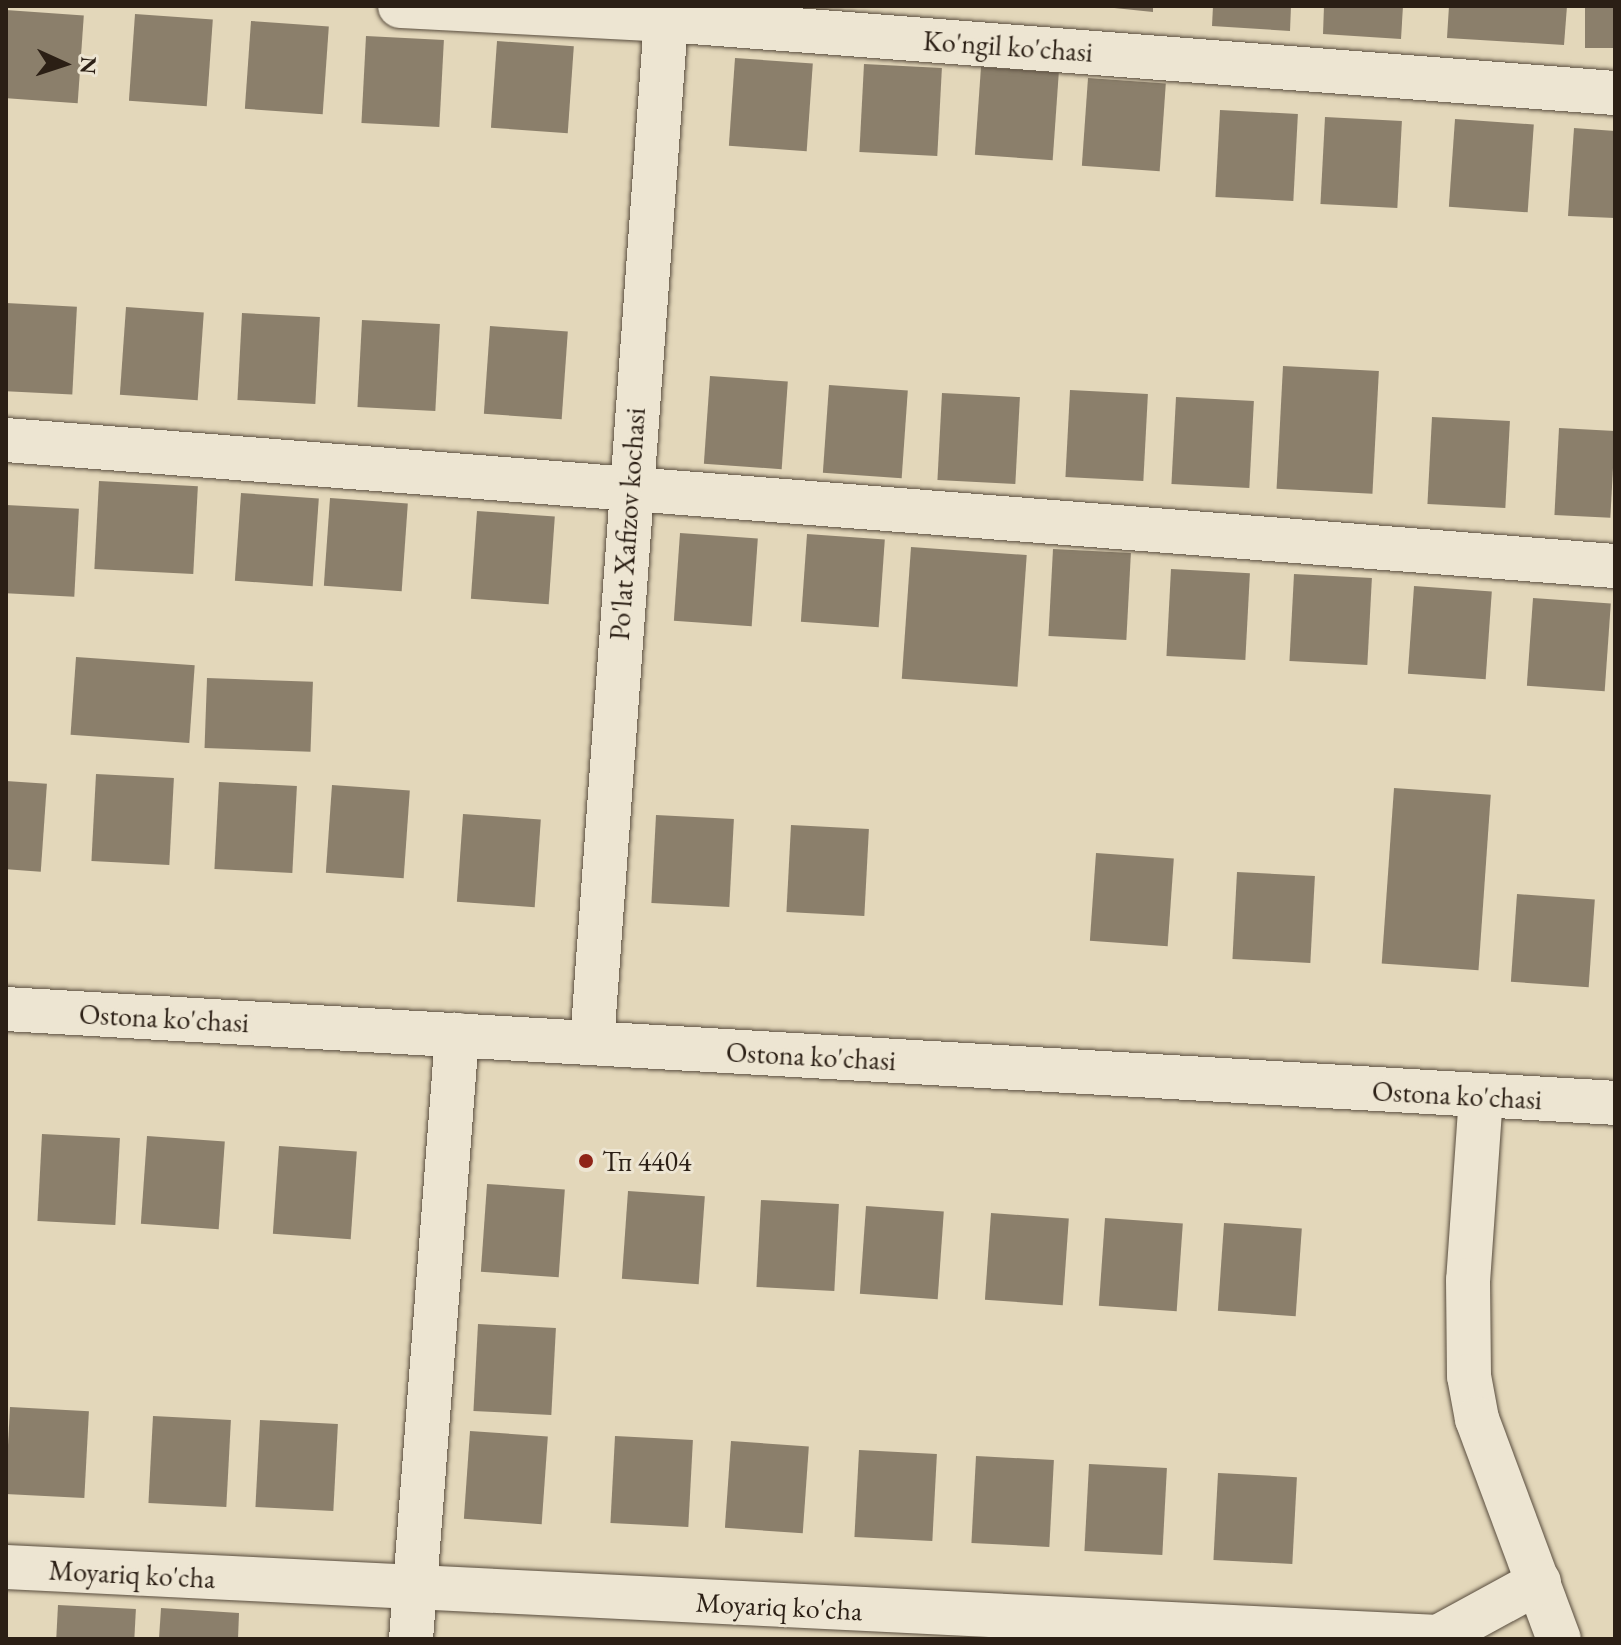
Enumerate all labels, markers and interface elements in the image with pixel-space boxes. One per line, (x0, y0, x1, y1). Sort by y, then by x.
street label: Ko'ngil ko'chasi (922, 23, 1094, 69)
north arrow (24, 24, 104, 104)
text: N (74, 56, 103, 75)
street label: Po'lat Xafizov kochasi (602, 407, 652, 641)
street label: Ostona ko'chasi (78, 997, 250, 1039)
street label: Ostona ko'chasi (725, 1035, 897, 1077)
street label: Ostona ko'chasi (1371, 1074, 1543, 1116)
place label: Тп 4404 (602, 1144, 691, 1178)
marker: Тп 4404 (577, 1152, 595, 1170)
street label: Moyariq ko'cha (48, 1553, 216, 1595)
street label: Moyariq ko'cha (695, 1585, 863, 1627)

